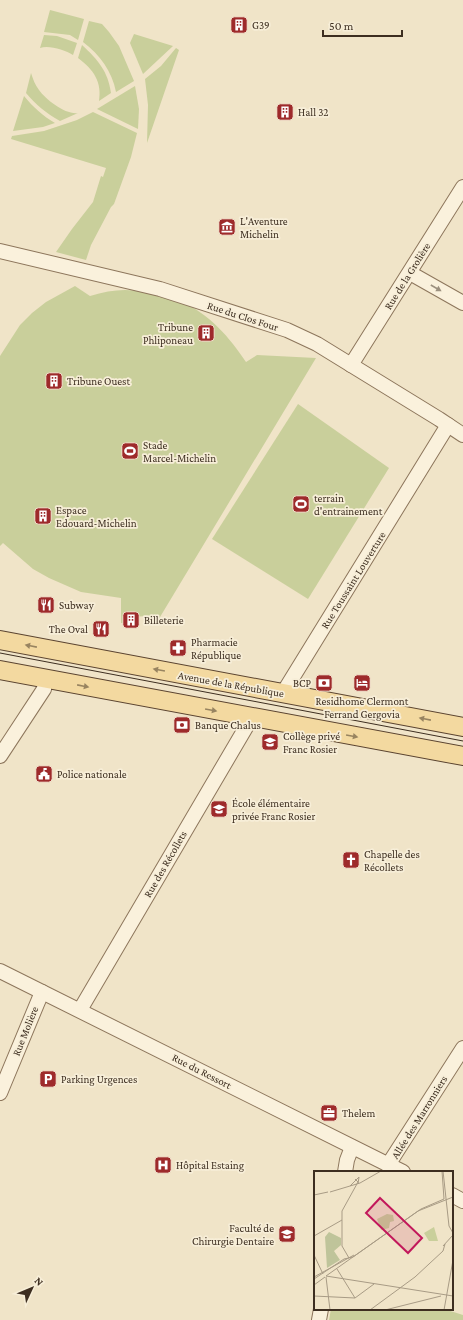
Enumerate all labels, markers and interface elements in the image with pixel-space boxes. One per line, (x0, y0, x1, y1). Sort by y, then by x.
scale bar (323, 12, 402, 38)
building icon: G39 (229, 15, 249, 35)
place label: G39 (252, 19, 270, 31)
text: 50 m (329, 19, 354, 33)
building icon: Hall 32 (275, 102, 295, 122)
place label: Hall 32 (298, 106, 329, 118)
place label: L'Aventure Michelin (240, 215, 288, 240)
museum icon: L'Aventure Michelin (217, 217, 237, 237)
street label: Rue de la Grolière (382, 240, 432, 312)
one-way arrow (430, 285, 442, 292)
street label: Rue du Clos Four (206, 299, 280, 333)
place label: Tribune Phliponeau (143, 321, 193, 347)
building icon: Tribune Phliponeau (196, 323, 216, 343)
building icon: Tribune Ouest (44, 371, 64, 391)
place label: Tribune Ouest (67, 375, 130, 387)
place label: Stade Marcel-Michelin (143, 439, 216, 464)
sports icon: Stade Marcel-Michelin (120, 441, 140, 461)
place label: terrain d'entrainement (314, 492, 383, 517)
sports icon: terrain d'entrainement (291, 494, 311, 514)
place label: Espace Edouard-Michelin (56, 504, 137, 529)
building icon: Espace Edouard-Michelin (33, 506, 53, 526)
street label: Rue Toussaint Louverture (318, 529, 388, 631)
restaurant icon: Subway (36, 595, 56, 615)
place label: Subway (59, 599, 95, 612)
building icon: Billeterie (121, 610, 141, 630)
place label: Billeterie (144, 614, 184, 626)
restaurant icon: The Oval (91, 619, 111, 639)
place label: The Oval (49, 623, 88, 635)
place label: Pharmacie République (191, 636, 241, 662)
pharmacy icon: Pharmacie République (168, 638, 188, 658)
one-way arrow (25, 643, 38, 649)
one-way arrow (153, 667, 165, 673)
street label: Avenue de la République (177, 669, 285, 700)
bank icon: BCP (314, 673, 334, 693)
hotel icon: Residhome Clermont Ferrand Gergovia (352, 673, 372, 693)
place label: BCP (293, 677, 311, 689)
one-way arrow (77, 683, 89, 689)
place label: Residhome Clermont Ferrand Gergovia (316, 695, 409, 721)
one-way arrow (204, 707, 217, 713)
bank icon: Banque Chalus (172, 715, 192, 735)
one-way arrow (419, 716, 431, 722)
place label: Banque Chalus (195, 719, 261, 732)
place label: Collège privé Franc Rosier (283, 730, 340, 755)
school or university icon: Collège privé Franc Rosier (260, 732, 280, 752)
one-way arrow (346, 733, 358, 739)
public building icon: Police nationale (34, 764, 54, 784)
place label: Police nationale (57, 768, 127, 780)
place label: École élémentaire privée Franc Rosier (232, 797, 315, 823)
school or university icon: École élémentaire privée Franc Rosier (209, 799, 229, 819)
street label: Rue des Récollets (141, 829, 189, 899)
place label: Chapelle des Récollets (364, 848, 420, 873)
church icon: Chapelle des Récollets (341, 850, 361, 870)
street label: Rue Molière (10, 1004, 40, 1058)
street label: Rue du Ressort (170, 1051, 234, 1091)
parking icon: Parking Urgences (38, 1069, 58, 1089)
place label: Parking Urgences (61, 1073, 137, 1086)
street label: Allée des Marronniers (389, 1073, 449, 1161)
office icon: Thelem (319, 1103, 339, 1123)
place label: Thelem (342, 1107, 375, 1119)
hospital icon: Hôpital Estaing (153, 1155, 173, 1175)
place label: Hôpital Estaing (176, 1159, 245, 1172)
inset map (314, 1171, 453, 1310)
place label: Faculté de Chirurgie Dentaire (192, 1222, 274, 1248)
school or university icon: Faculté de Chirurgie Dentaire (277, 1224, 297, 1244)
north arrow (12, 1268, 52, 1308)
text: N (32, 1274, 46, 1288)

